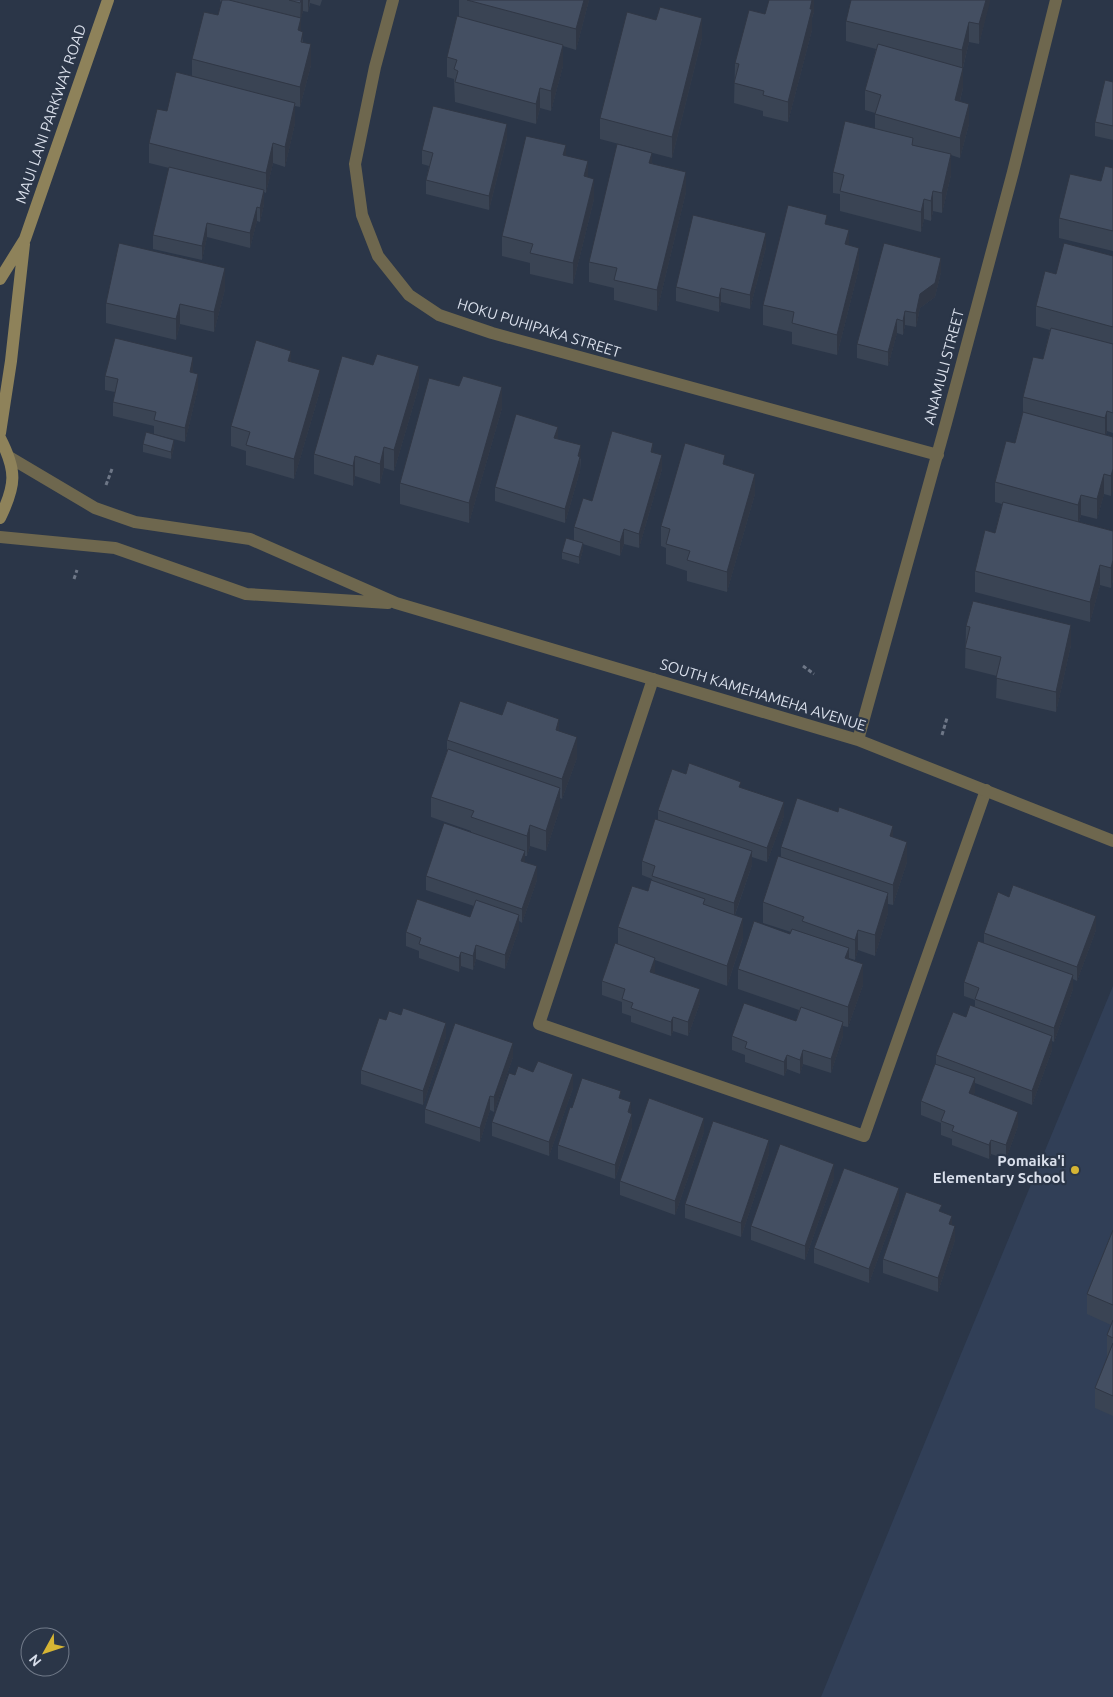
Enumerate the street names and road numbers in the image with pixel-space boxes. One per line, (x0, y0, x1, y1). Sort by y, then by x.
street label: MAUI LANI PARKWAY ROAD (12, 22, 89, 206)
street label: HOKU PUHIPAKA STREET (455, 295, 624, 361)
street label: ANAMULI STREET (920, 307, 967, 427)
street label: SOUTH KAMEHAMEHA AVENUE (658, 655, 868, 734)

